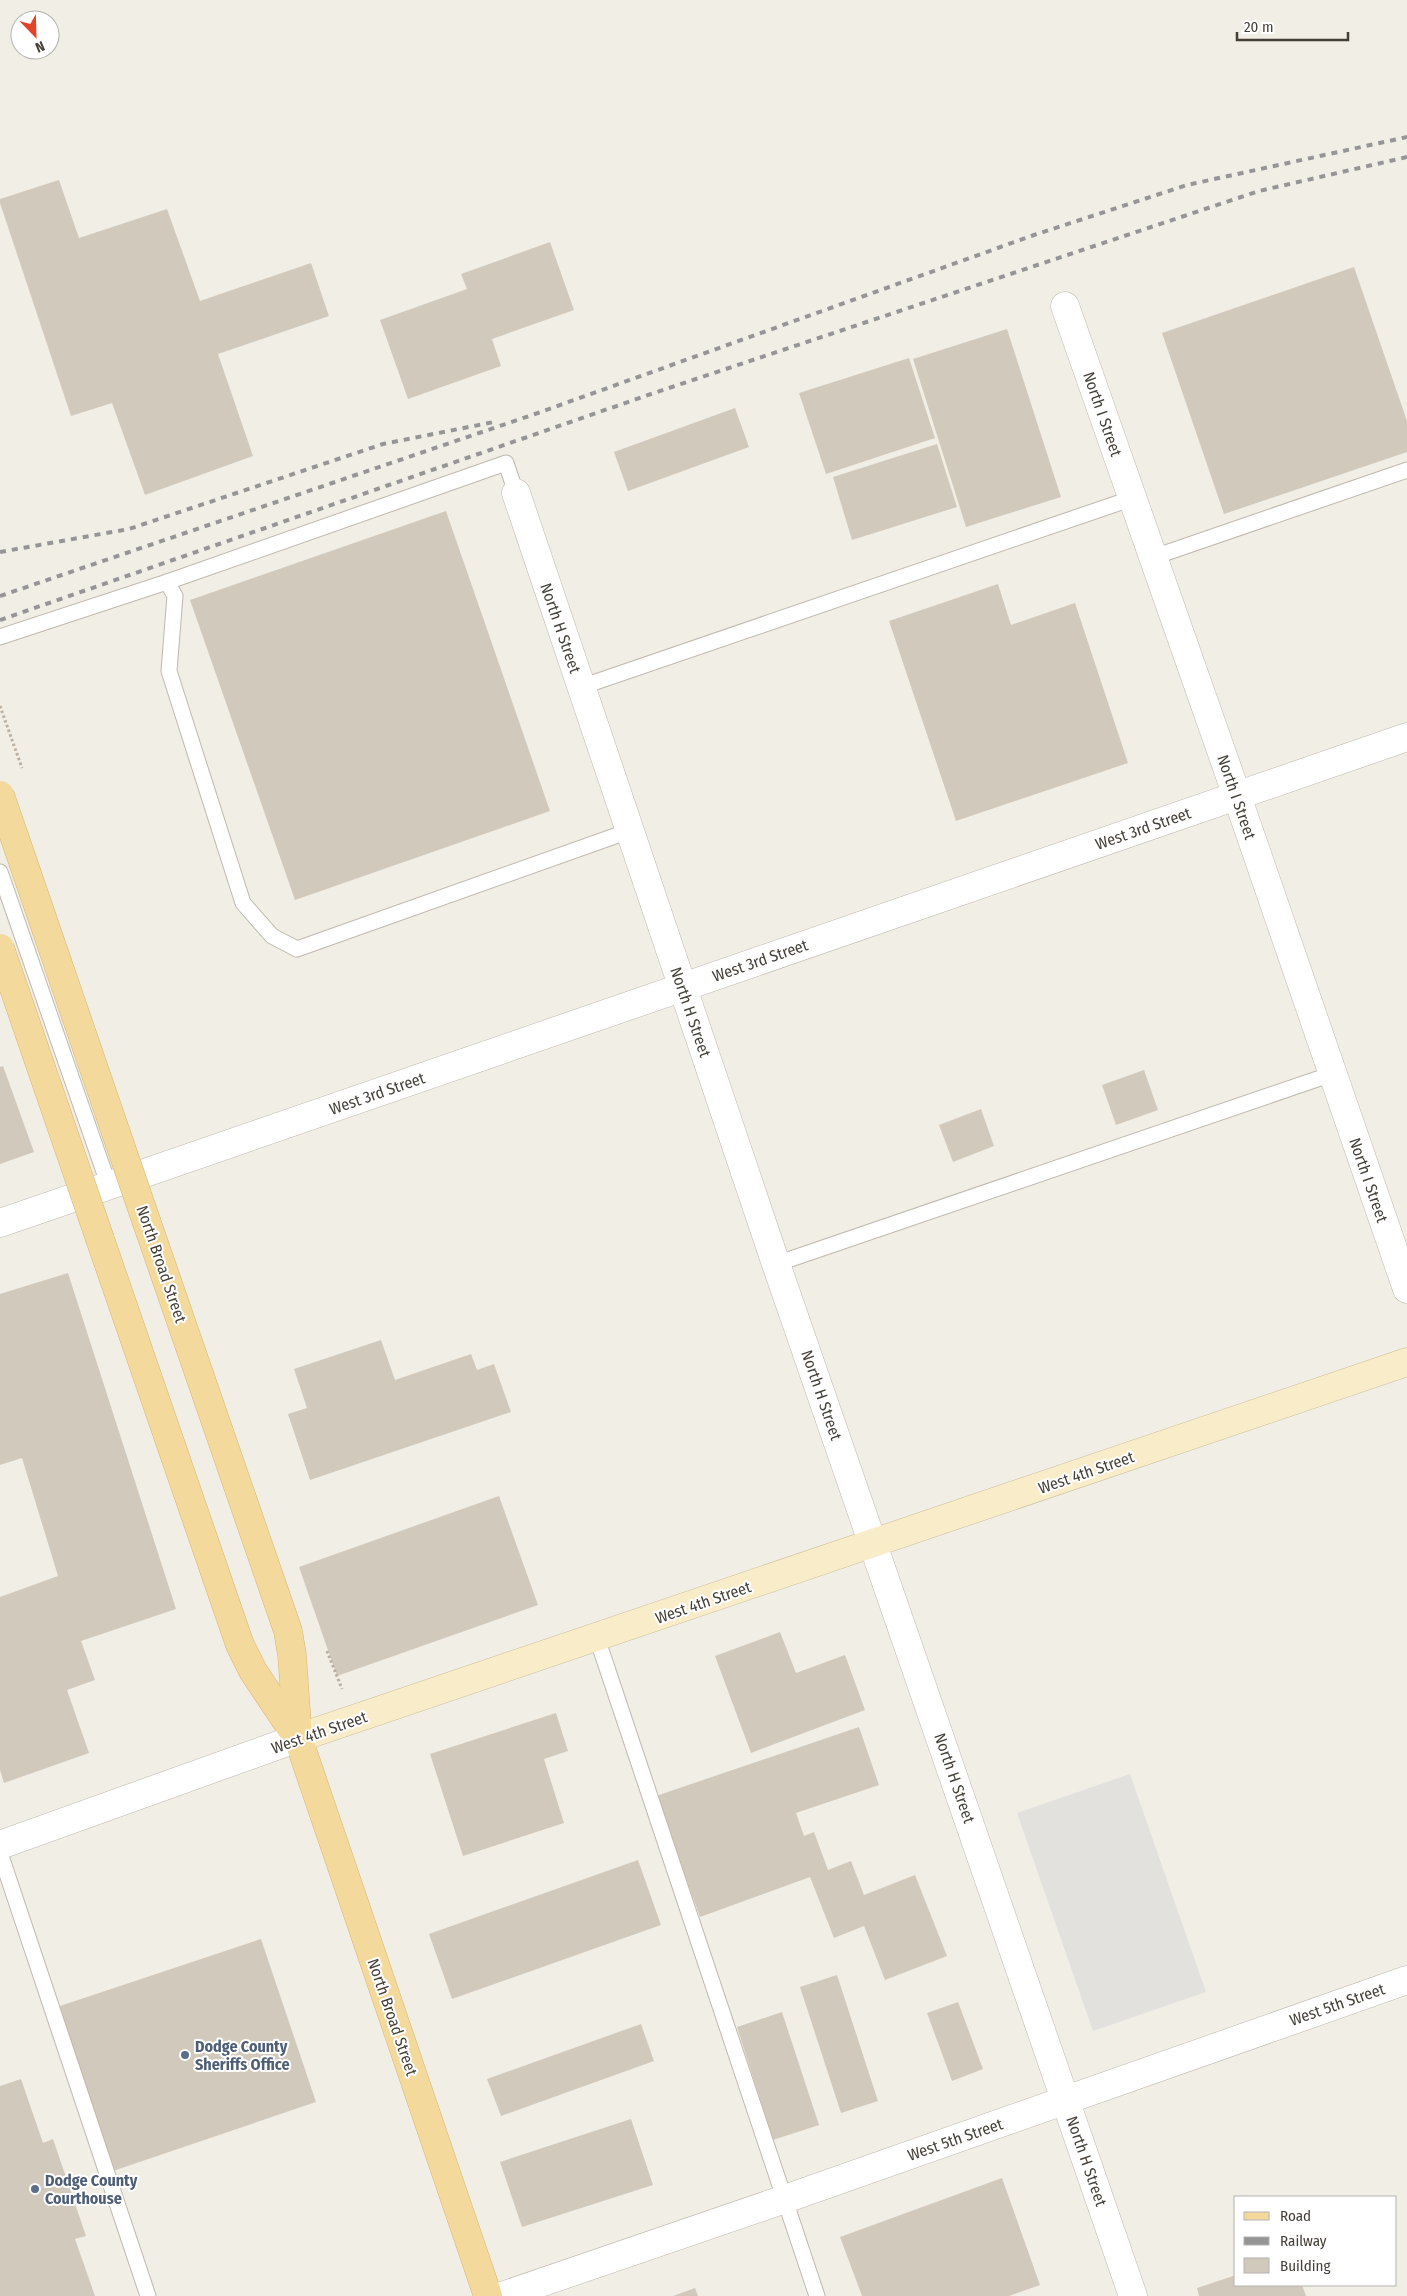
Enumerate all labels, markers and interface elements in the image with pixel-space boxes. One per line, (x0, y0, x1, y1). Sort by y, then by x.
north arrow (10, 10, 60, 60)
scale bar (1237, 10, 1348, 42)
text: 20 m (1244, 18, 1274, 36)
text: N (33, 37, 47, 56)
street label: North I Street (1079, 369, 1126, 460)
street label: North H Street (536, 581, 585, 676)
street label: North I Street (1213, 752, 1260, 843)
street label: West 3rd Street (1093, 803, 1194, 854)
street label: West 3rd Street (710, 935, 811, 986)
street label: North H Street (666, 965, 715, 1060)
street label: West 3rd Street (327, 1068, 428, 1119)
street label: North I Street (1345, 1135, 1392, 1226)
street label: North Broad Street (133, 1203, 191, 1326)
street label: North H Street (797, 1348, 846, 1443)
street label: West 4th Street (1036, 1447, 1137, 1498)
street label: West 4th Street (653, 1577, 754, 1628)
street label: West 4th Street (269, 1707, 370, 1758)
street label: North H Street (930, 1731, 979, 1826)
street label: North Broad Street (364, 1956, 422, 2079)
street label: West 5th Street (1287, 1979, 1388, 2030)
place label: Dodge County Sheriffs Office (195, 2037, 290, 2074)
marker: Dodge County Sheriffs Office (179, 2049, 191, 2061)
street label: West 5th Street (905, 2114, 1006, 2165)
street label: North H Street (1062, 2114, 1111, 2209)
place label: Dodge County Courthouse (45, 2171, 138, 2208)
marker: Dodge County Courthouse (29, 2183, 41, 2195)
legend (1234, 2196, 1397, 2286)
text: Road (1280, 2207, 1311, 2225)
text: Railway (1280, 2232, 1327, 2250)
text: Building (1280, 2257, 1331, 2275)

